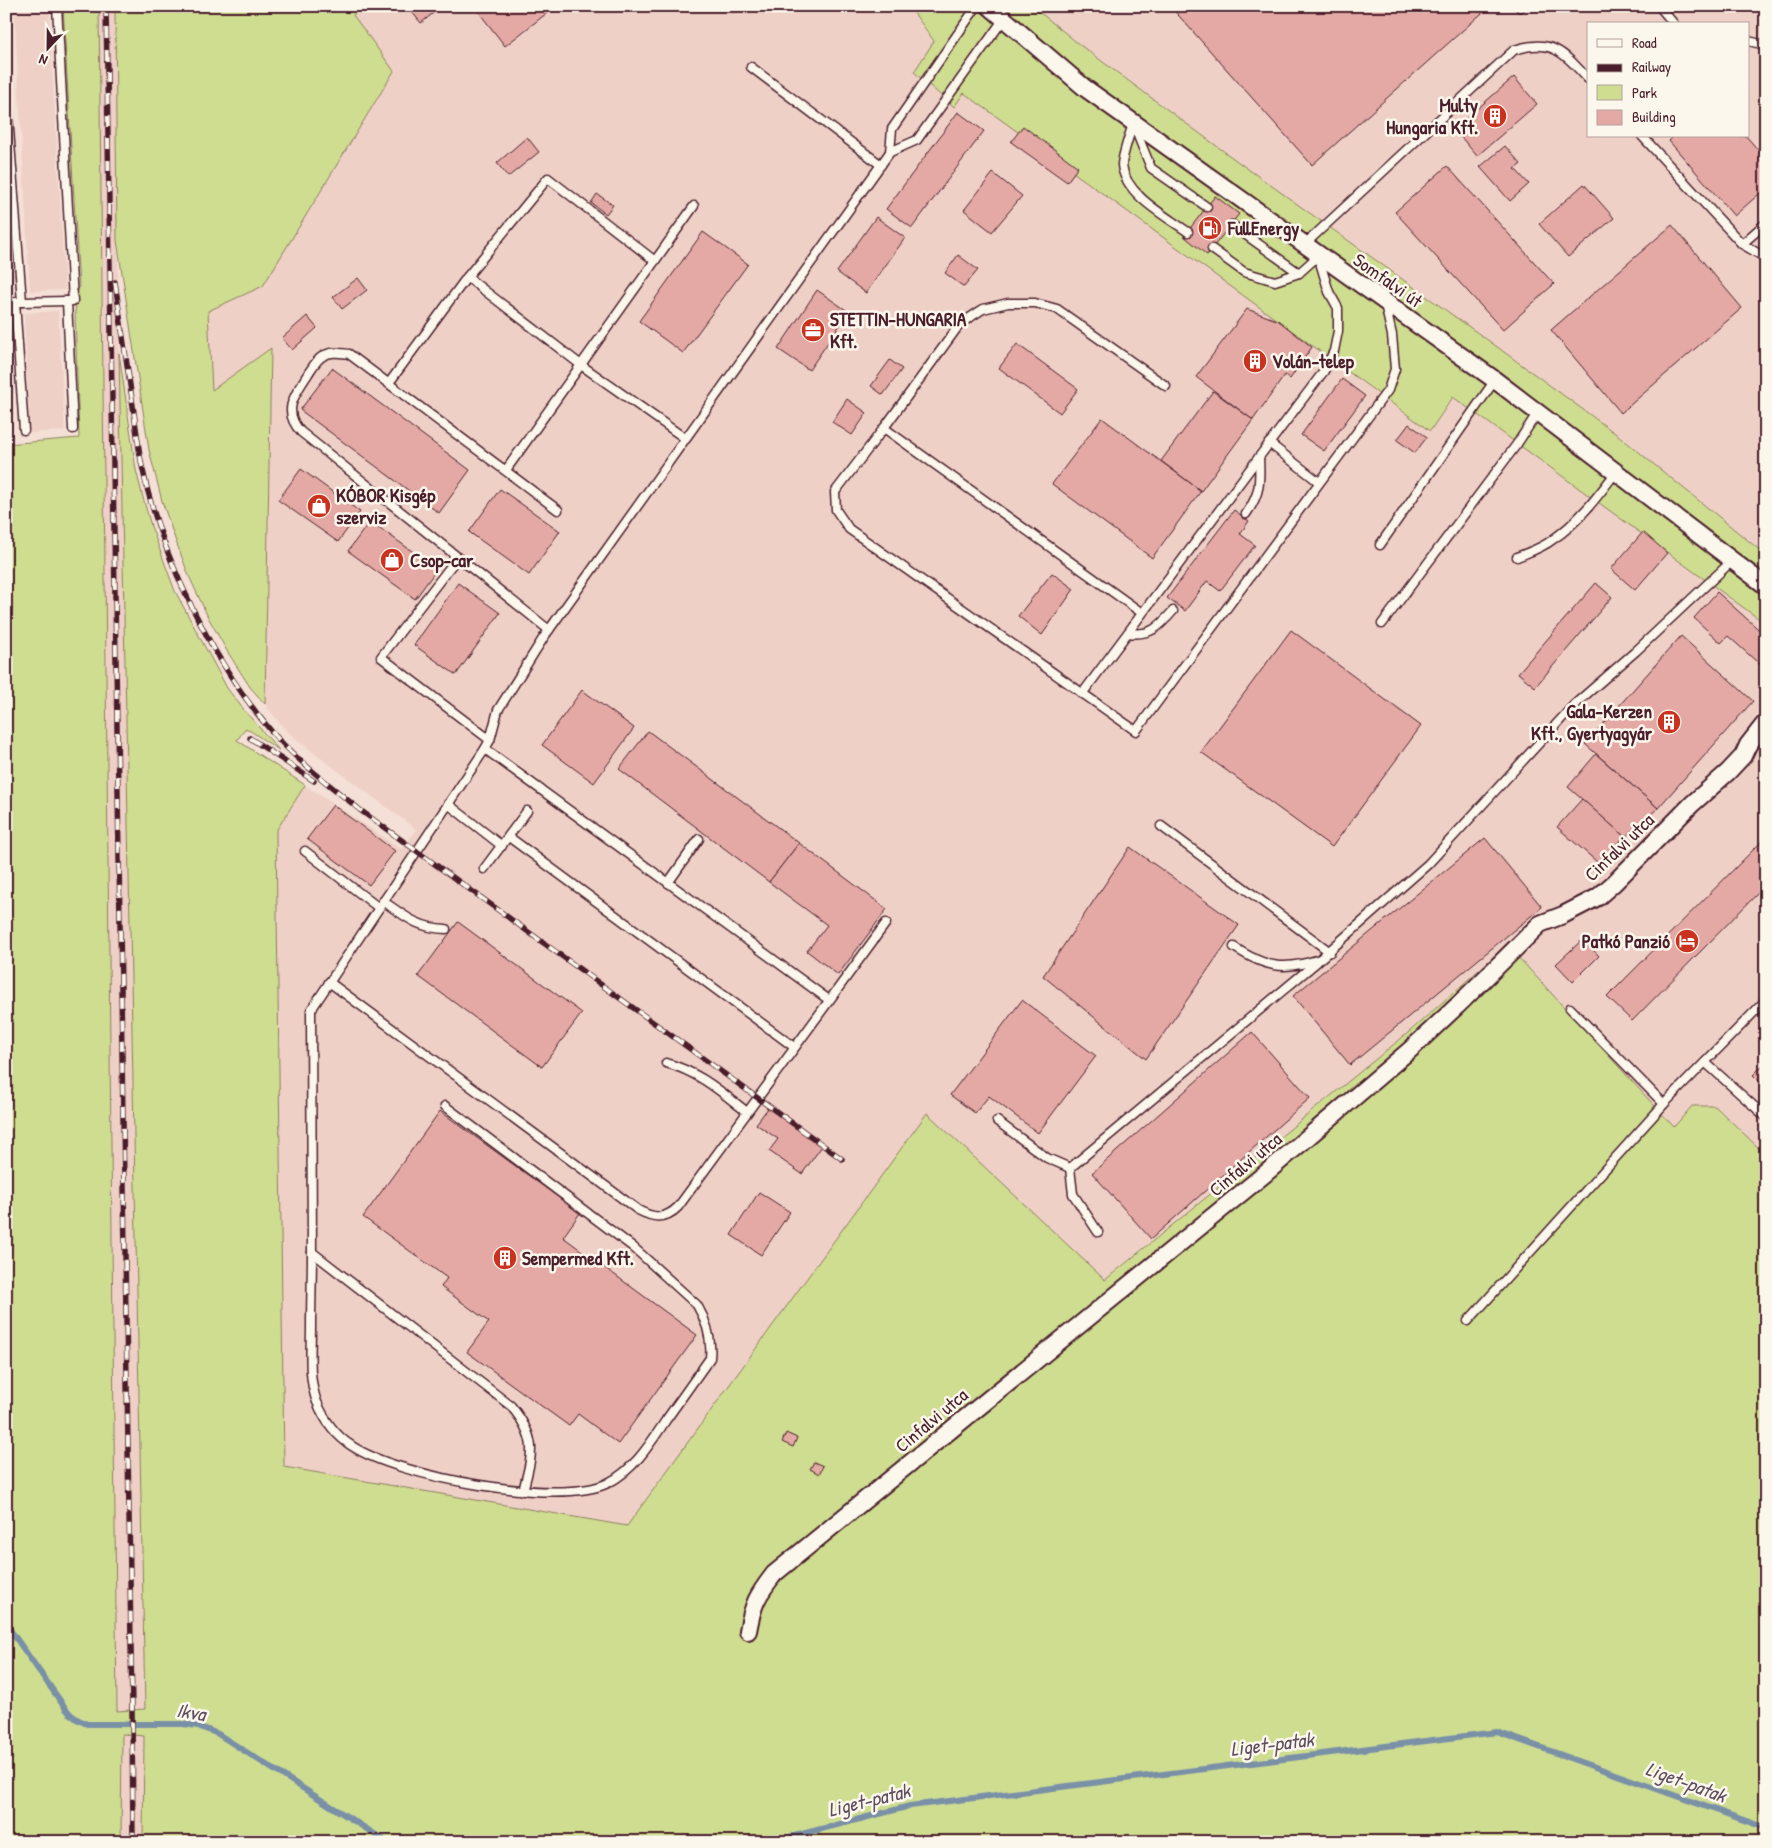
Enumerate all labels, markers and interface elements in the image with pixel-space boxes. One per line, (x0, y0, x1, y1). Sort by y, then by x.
north arrow (22, 22, 72, 72)
legend (1587, 22, 1750, 138)
text: Road (1632, 32, 1657, 53)
text: N (35, 50, 50, 71)
text: Railway (1632, 56, 1671, 77)
text: Park (1632, 82, 1657, 103)
place label: Multy Hungaria Kft. (1386, 92, 1478, 141)
building icon: Multy Hungaria Kft. (1482, 103, 1508, 129)
text: Building (1632, 106, 1676, 127)
fuel station icon: FullEnergy (1197, 215, 1223, 241)
place label: FullEnergy (1227, 215, 1299, 242)
street label: Somfalvi út (1348, 247, 1428, 314)
place label: STETTIN-HUNGARIA Kft. (830, 306, 967, 354)
office icon: STETTIN-HUNGARIA Kft. (800, 317, 826, 343)
building icon: Volán-telep (1242, 348, 1268, 374)
place label: Volán-telep (1272, 348, 1355, 375)
place label: KÓBOR Kisgép szerviz (336, 482, 436, 530)
shop icon: KÓBOR Kisgép szerviz (306, 493, 332, 519)
shop icon: Csop-car (379, 547, 405, 573)
place label: Csop-car (410, 547, 474, 574)
place label: Gala-Kerzen Kft., Gyertyagyár (1531, 698, 1653, 747)
building icon: Gala-Kerzen Kft., Gyertyagyár (1656, 709, 1682, 735)
street label: Cinfalvi utca (1578, 807, 1660, 887)
place label: Patkó Panzió (1582, 928, 1670, 954)
hotel icon: Patkó Panzió (1674, 928, 1700, 954)
street label: Cinfalvi utca (1203, 1125, 1287, 1202)
building icon: Sempermed Kft. (492, 1245, 518, 1271)
place label: Sempermed Kft. (522, 1245, 634, 1272)
street label: Cinfalvi utca (889, 1381, 973, 1458)
water label: Ikva (175, 1696, 210, 1727)
water label: Liget-patak (1229, 1725, 1317, 1763)
water label: Liget-patak (1642, 1755, 1731, 1810)
water label: Liget-patak (825, 1776, 914, 1824)

